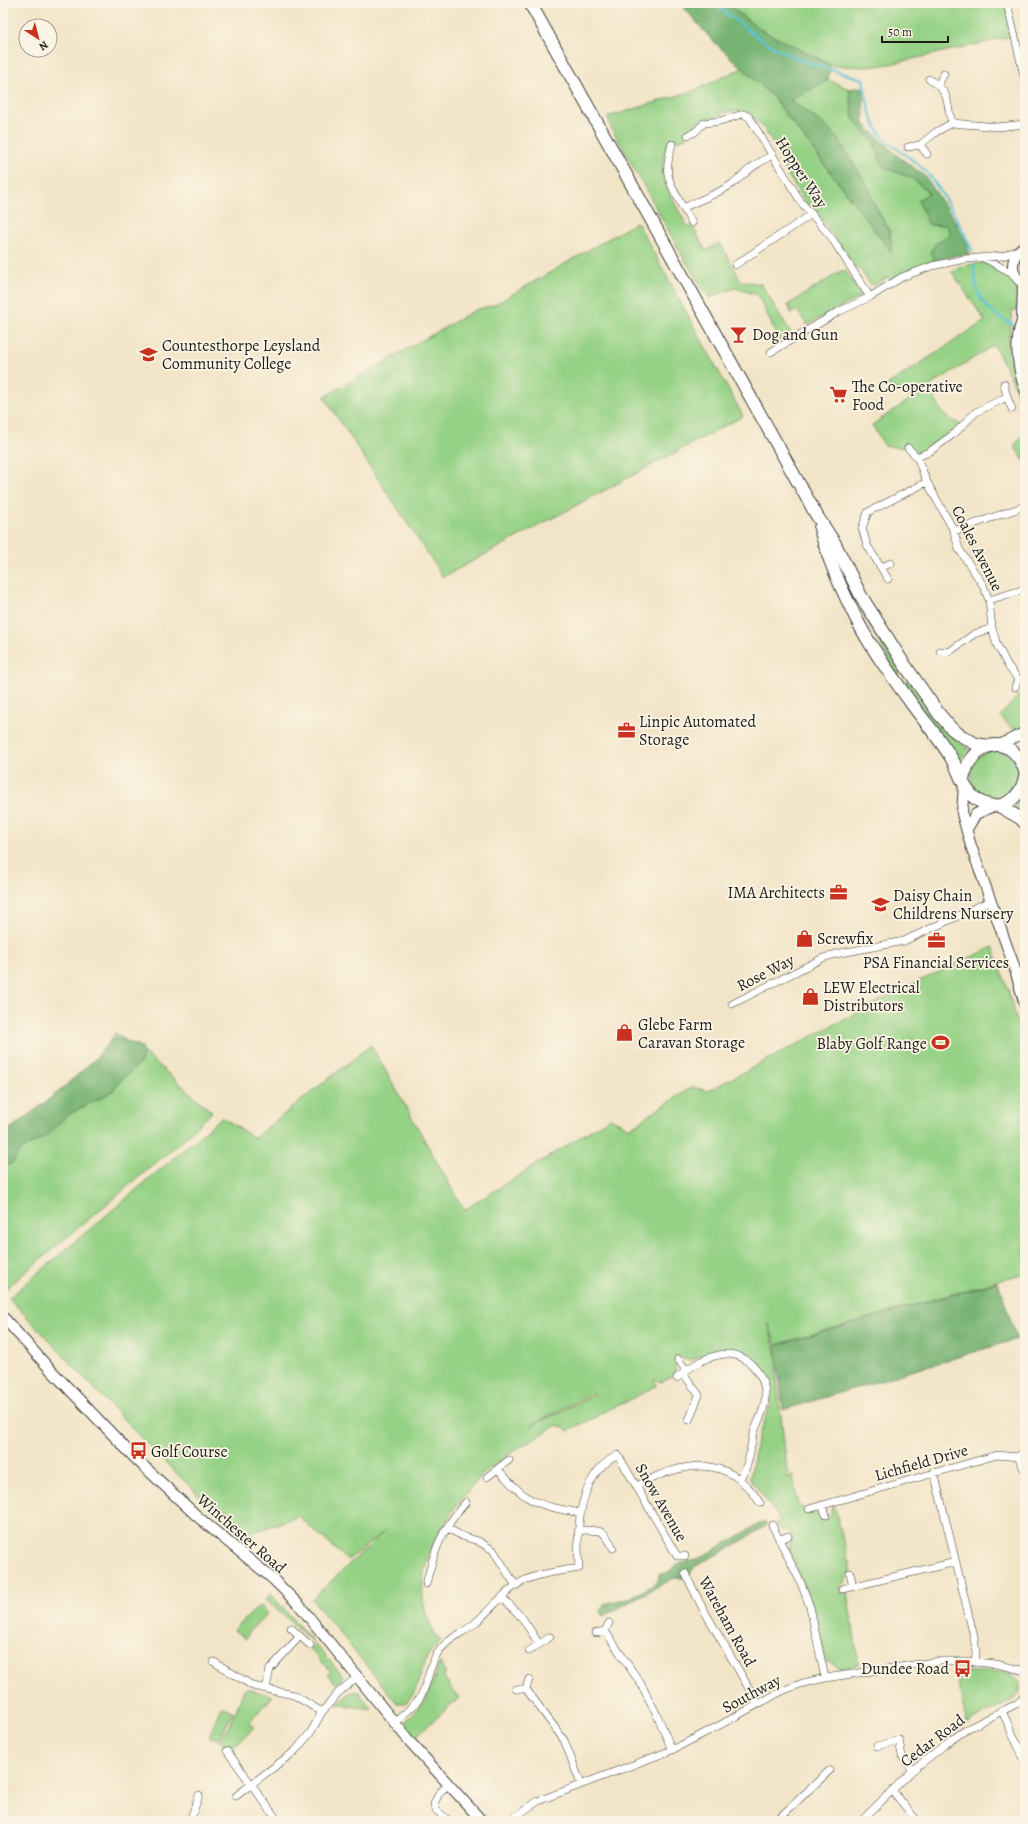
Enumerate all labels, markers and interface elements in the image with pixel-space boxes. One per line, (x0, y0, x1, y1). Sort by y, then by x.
north arrow (18, 18, 58, 58)
scale bar (882, 18, 948, 44)
text: 50 m (888, 24, 912, 40)
text: N (36, 37, 51, 54)
street label: Hopper Way (770, 133, 833, 213)
bar icon: Dog and Gun (729, 324, 749, 344)
place label: Dog and Gun (752, 324, 838, 346)
place label: Countesthorpe Leysland Community College (162, 335, 321, 375)
school or university icon: Countesthorpe Leysland Community College (139, 344, 159, 364)
place label: The Co-operative Food (852, 376, 963, 416)
supermarket icon: The Co-operative Food (829, 385, 849, 405)
street label: Coales Avenue (946, 502, 1008, 595)
place label: Linpic Automated Storage (639, 711, 756, 751)
office icon: Linpic Automated Storage (616, 720, 636, 740)
place label: IMA Architects (727, 882, 825, 904)
office icon: IMA Architects (828, 882, 848, 902)
place label: Daisy Chain Childrens Nursery (893, 885, 1014, 925)
school or university icon: Daisy Chain Childrens Nursery (870, 894, 890, 914)
shop icon: Screwfix (794, 928, 814, 948)
place label: Screwfix (817, 928, 874, 950)
office icon: PSA Financial Services (926, 931, 946, 951)
street label: Rose Way (733, 949, 799, 997)
place label: PSA Financial Services (863, 952, 1009, 974)
place label: LEW Electrical Distributors (823, 977, 920, 1017)
shop icon: LEW Electrical Distributors (800, 986, 820, 1006)
place label: Glebe Farm Caravan Storage (638, 1014, 745, 1054)
shop icon: Glebe Farm Caravan Storage (615, 1023, 635, 1043)
place label: Blaby Golf Range (816, 1033, 927, 1055)
sports icon: Blaby Golf Range (930, 1033, 950, 1053)
street label: Lichfield Drive (872, 1439, 971, 1487)
bus stop icon: Golf Course (128, 1441, 148, 1461)
place label: Golf Course (151, 1441, 228, 1463)
street label: Snow Avenue (630, 1459, 692, 1546)
street label: Winchester Road (191, 1488, 291, 1579)
street label: Wareham Road (693, 1572, 761, 1671)
place label: Dundee Road (861, 1658, 949, 1680)
bus stop icon: Dundee Road (952, 1658, 972, 1678)
street label: Southway (718, 1669, 785, 1719)
street label: Cedar Road (896, 1709, 970, 1772)

